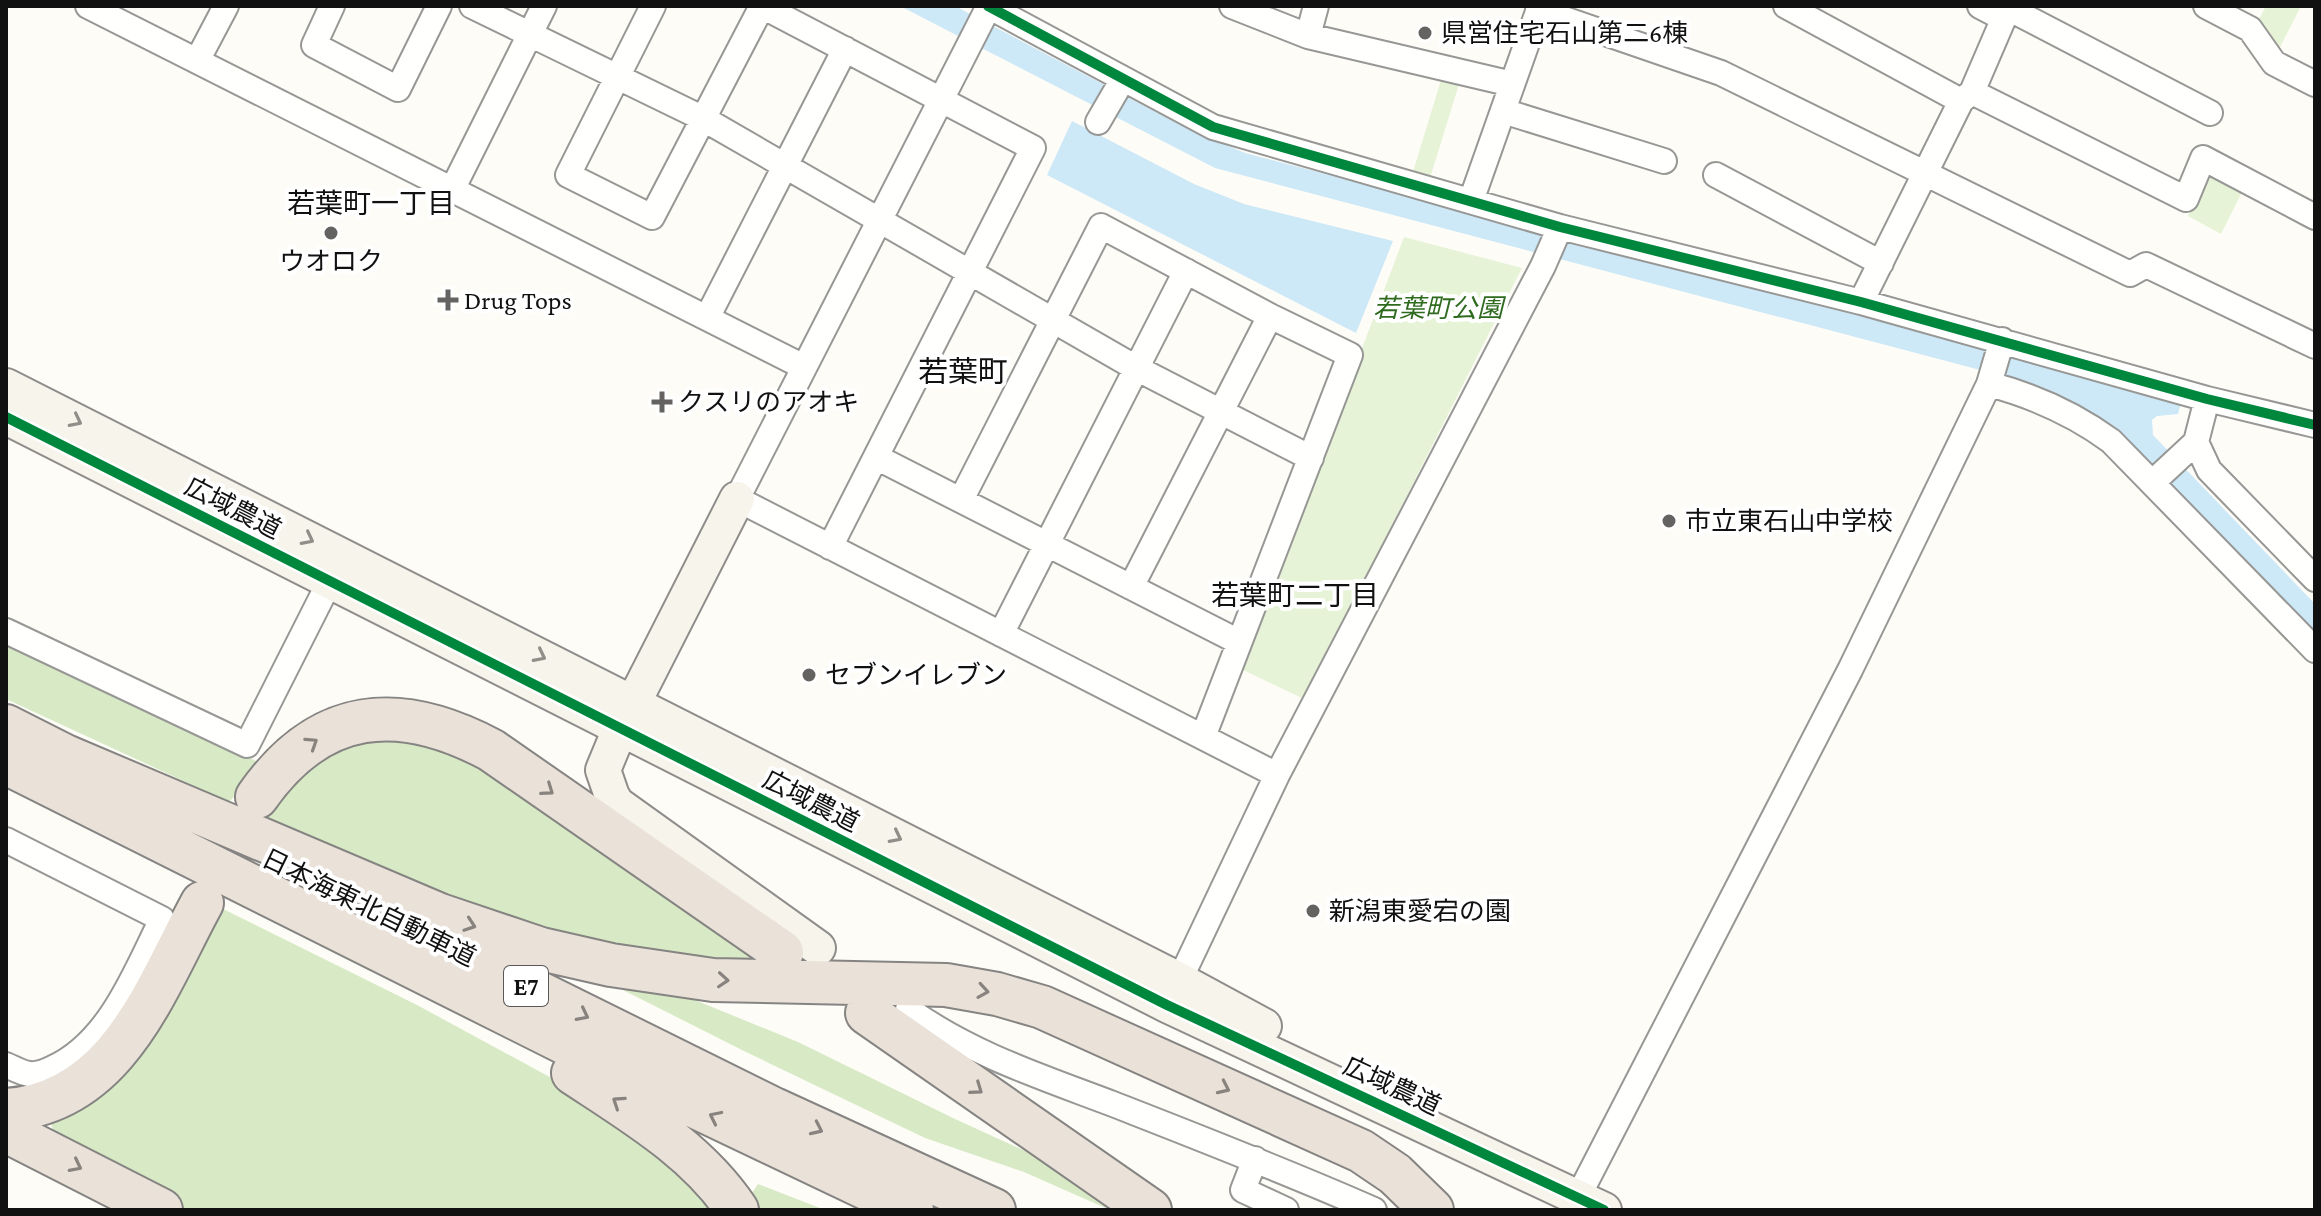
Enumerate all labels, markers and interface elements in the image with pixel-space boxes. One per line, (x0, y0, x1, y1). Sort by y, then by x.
place label: 県営住宅石山第二6棟 (1441, 19, 1688, 48)
marker: 県営住宅石山第二6棟 (1416, 24, 1434, 42)
district label: 若葉町一丁目 (287, 188, 455, 219)
marker: ウオロク (322, 224, 340, 242)
place label: ウオロク (279, 247, 383, 276)
place label: Drug Tops (464, 286, 572, 315)
marker: Drug Tops (439, 291, 457, 309)
park label: 若葉町公園 (1373, 294, 1507, 323)
district label: 若葉町 (918, 355, 1008, 388)
place label: クスリのアオキ (678, 388, 859, 417)
marker: クスリのアオキ (653, 393, 671, 411)
one-way arrow (67, 412, 82, 427)
street label: 広域農道 (180, 471, 286, 545)
place label: 市立東石山中学校 (1685, 507, 1893, 536)
marker: 市立東石山中学校 (1660, 512, 1678, 530)
one-way arrow (299, 529, 314, 544)
district label: 若葉町二丁目 (1211, 580, 1379, 611)
one-way arrow (531, 646, 546, 662)
place label: セブンイレブン (825, 661, 1007, 690)
marker: セブンイレブン (800, 666, 818, 684)
one-way arrow (303, 737, 318, 752)
street label: 広域農道 (758, 764, 864, 838)
one-way arrow (539, 780, 553, 795)
one-way arrow (888, 827, 903, 843)
street label: 日本海東北自動車道 (257, 844, 481, 972)
place label: 新潟東愛宕の園 (1329, 897, 1511, 926)
marker: 新潟東愛宕の園 (1304, 902, 1322, 920)
one-way arrow (463, 916, 477, 932)
road number: E7 (504, 966, 548, 1006)
one-way arrow (717, 971, 730, 988)
one-way arrow (976, 982, 990, 999)
one-way arrow (575, 1005, 590, 1020)
street label: 広域農道 (1339, 1051, 1445, 1121)
one-way arrow (1215, 1078, 1230, 1094)
one-way arrow (968, 1079, 982, 1094)
one-way arrow (612, 1097, 626, 1112)
one-way arrow (709, 1111, 723, 1127)
one-way arrow (809, 1119, 823, 1135)
one-way arrow (67, 1157, 82, 1172)

